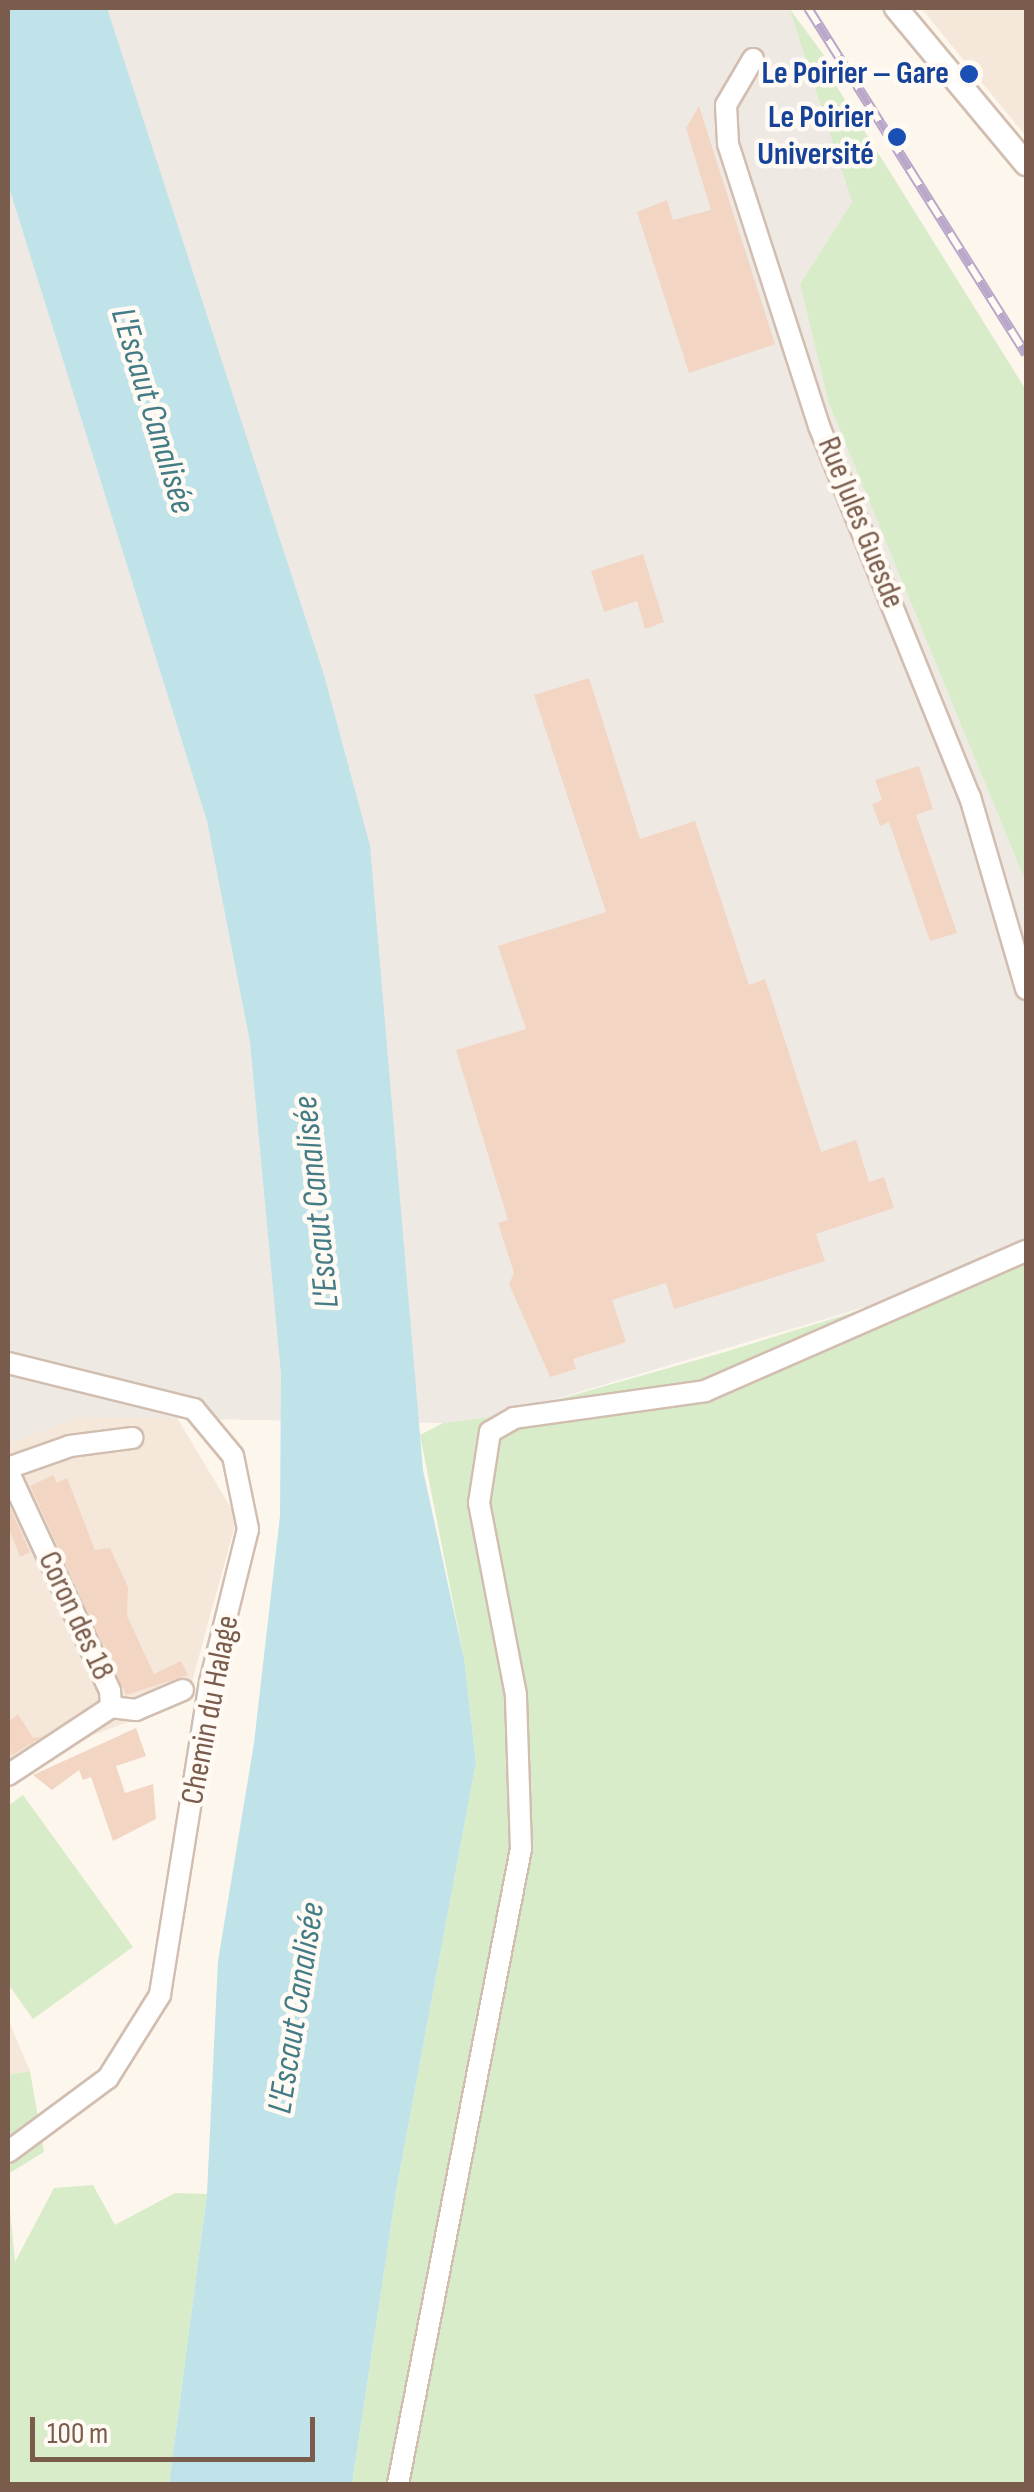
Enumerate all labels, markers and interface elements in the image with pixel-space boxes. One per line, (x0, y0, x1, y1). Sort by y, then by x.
place label: Le Poirier – Gare (762, 55, 949, 93)
marker: Le Poirier – Gare (958, 63, 980, 85)
place label: Le Poirier Université (757, 100, 874, 175)
marker: Le Poirier Université (884, 124, 910, 150)
water label: L'Escaut Canalisée (101, 303, 203, 519)
street label: Rue Jules Guesde (808, 432, 912, 614)
water label: L'Escaut Canalisée (285, 1094, 349, 1310)
street label: Coron des 18 (29, 1546, 121, 1686)
street label: Chemin du Halage (174, 1612, 248, 1808)
water label: L'Escaut Canalisée (260, 1900, 334, 2116)
scale bar (35, 2397, 320, 2459)
text: 100 m (47, 2416, 108, 2452)

